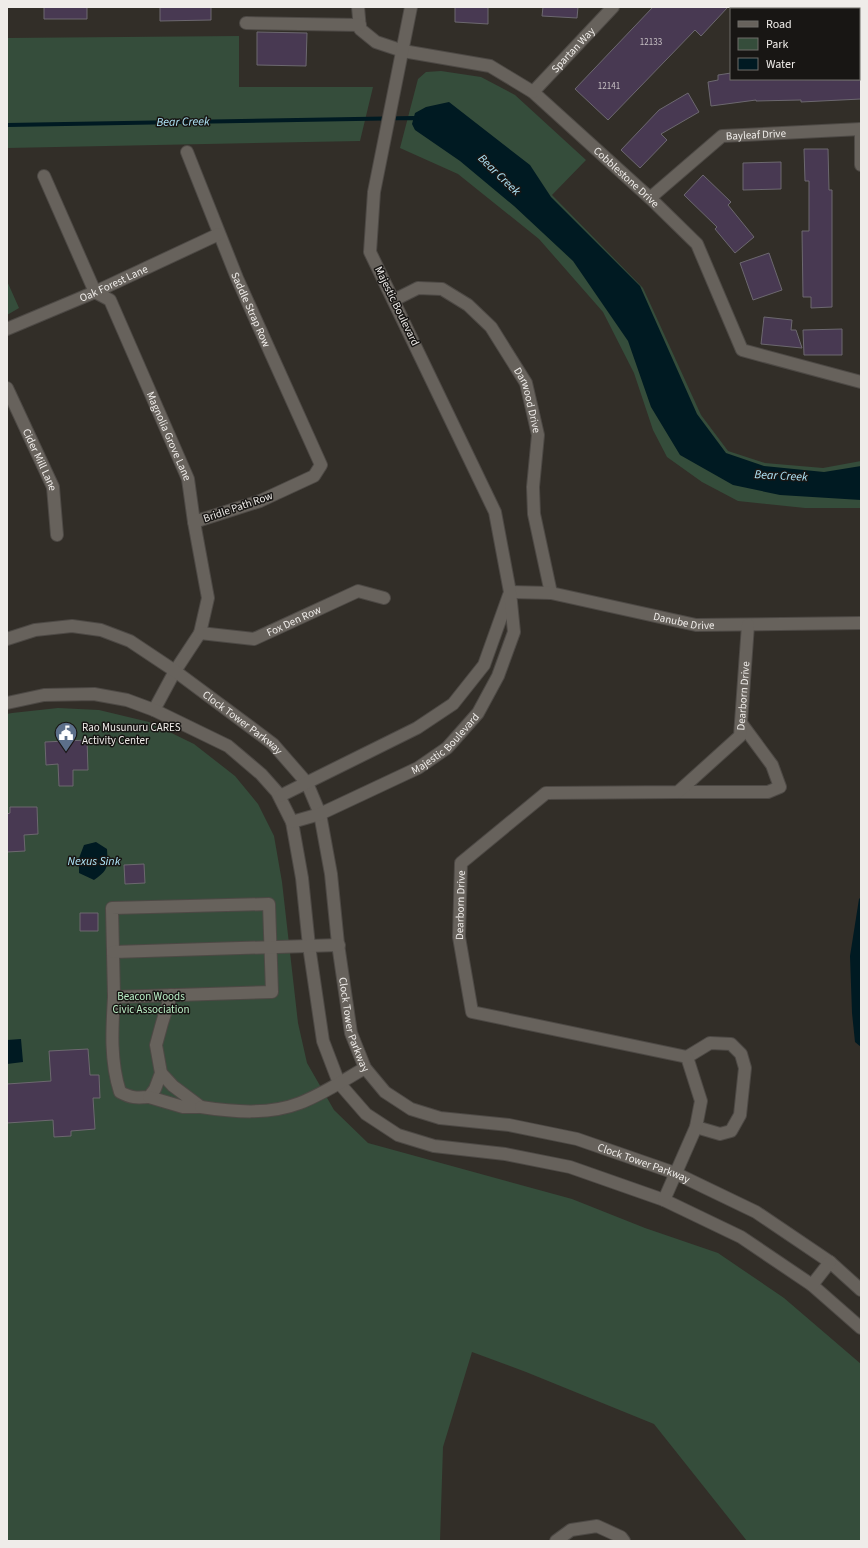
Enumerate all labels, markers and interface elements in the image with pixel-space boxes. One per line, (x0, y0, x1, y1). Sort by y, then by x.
legend (730, 8, 860, 80)
text: Road (766, 16, 792, 33)
street label: Spartan Way (548, 24, 598, 76)
house number: 12133 (640, 36, 663, 49)
text: Park (766, 36, 788, 53)
text: Water (766, 56, 796, 73)
house number: 12141 (598, 80, 620, 93)
water label: Bear Creek (156, 113, 210, 131)
street label: Bayleaf Drive (726, 125, 787, 143)
street label: Cobblestone Drive (590, 143, 663, 211)
water label: Bear Creek (474, 150, 524, 200)
street label: Oak Forest Lane (77, 261, 151, 305)
street label: Majestic Boulevard (371, 264, 423, 348)
street label: Saddle Strap Row (228, 270, 275, 349)
street label: Darwood Drive (510, 364, 545, 435)
street label: Magnolia Grove Lane (143, 389, 195, 483)
street label: Cider Mill Lane (19, 426, 61, 492)
water label: Bear Creek (754, 466, 808, 486)
street label: Bridle Path Row (201, 488, 275, 526)
street label: Fox Den Row (264, 602, 323, 640)
street label: Danube Drive (652, 608, 715, 633)
street label: Dearborn Drive (733, 660, 753, 731)
street label: Clock Tower Parkway (200, 687, 286, 758)
street label: Majestic Boulevard (409, 709, 482, 778)
public building icon: Rao Musunuru CARES Activity Center (53, 720, 79, 753)
place label: Rao Musunuru CARES Activity Center (82, 720, 181, 748)
water label: Nexus Sink (68, 853, 121, 870)
street label: Dearborn Drive (451, 870, 468, 940)
street label: Clock Tower Parkway (335, 976, 373, 1075)
park label: Beacon Woods Civic Association (113, 989, 189, 1017)
street label: Clock Tower Parkway (596, 1139, 693, 1187)

